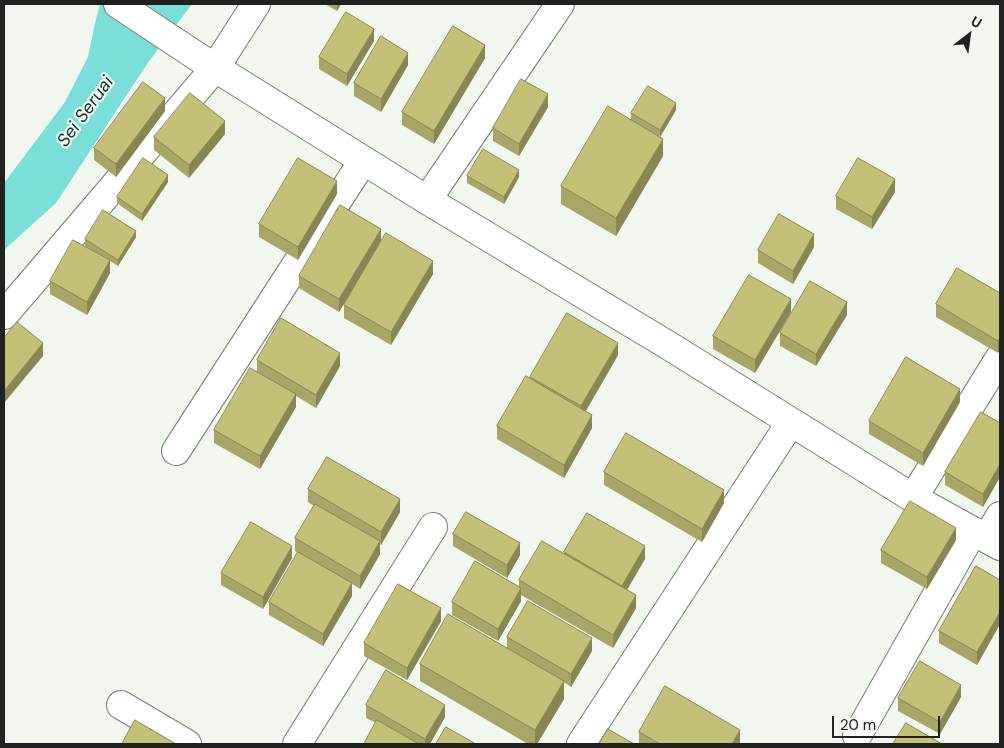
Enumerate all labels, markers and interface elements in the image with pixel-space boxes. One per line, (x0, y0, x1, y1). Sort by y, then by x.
north arrow (944, 10, 994, 60)
text: U (968, 12, 985, 32)
water label: Sei Seruai (53, 72, 119, 152)
scale bar (834, 706, 942, 738)
text: 20 m (840, 715, 876, 735)

